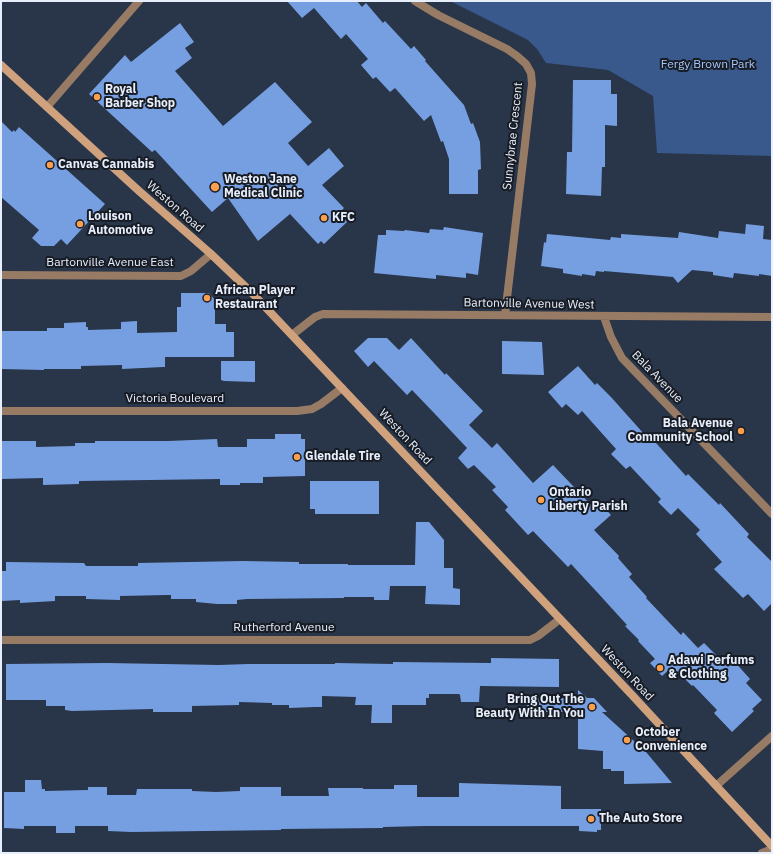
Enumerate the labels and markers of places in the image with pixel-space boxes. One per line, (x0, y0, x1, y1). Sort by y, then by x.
place label: Royal Barber Shop (105, 83, 175, 111)
marker: Royal Barber Shop (92, 92, 102, 102)
place label: Canvas Cannabis (58, 158, 154, 172)
marker: Canvas Cannabis (45, 160, 55, 170)
place label: Weston Jane Medical Clinic (224, 173, 302, 201)
marker: Weston Jane Medical Clinic (209, 181, 221, 193)
place label: Louison Automotive (88, 210, 153, 238)
place label: KFC (332, 211, 355, 225)
marker: KFC (319, 213, 329, 223)
marker: Louison Automotive (75, 219, 85, 229)
place label: African Player Restaurant (215, 284, 295, 312)
marker: African Player Restaurant (202, 293, 212, 303)
place label: Bala Avenue Community School (627, 417, 733, 445)
marker: Bala Avenue Community School (736, 426, 746, 436)
place label: Glendale Tire (305, 450, 380, 464)
marker: Glendale Tire (292, 452, 302, 462)
place label: Ontario Liberty Parish (549, 486, 628, 514)
marker: Ontario Liberty Parish (536, 495, 546, 505)
place label: Adawi Perfums & Clothing (668, 654, 754, 682)
marker: Adawi Perfums & Clothing (655, 663, 665, 673)
place label: Bring Out The Beauty With In You (476, 693, 584, 721)
marker: Bring Out The Beauty With In You (587, 702, 597, 712)
place label: October Convenience (635, 726, 707, 754)
marker: October Convenience (622, 735, 632, 745)
place label: The Auto Store (599, 812, 683, 826)
marker: The Auto Store (586, 814, 596, 824)

